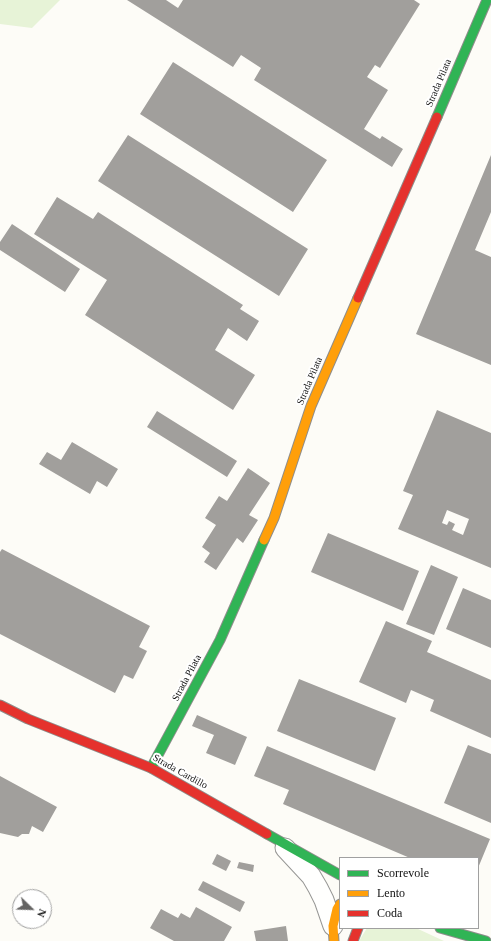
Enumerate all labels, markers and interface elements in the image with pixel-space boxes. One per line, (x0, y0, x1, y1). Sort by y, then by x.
street label: Strada Pilata (424, 57, 454, 109)
street label: Strada Pilata (295, 355, 325, 407)
street label: Strada Pilata (170, 653, 204, 703)
street label: Strada Cardillo (150, 752, 210, 792)
legend (339, 857, 479, 929)
text: Scorrevole (377, 866, 429, 880)
text: Lento (377, 886, 405, 900)
north arrow (12, 889, 52, 929)
text: Coda (377, 906, 402, 920)
text: N (35, 907, 49, 919)

